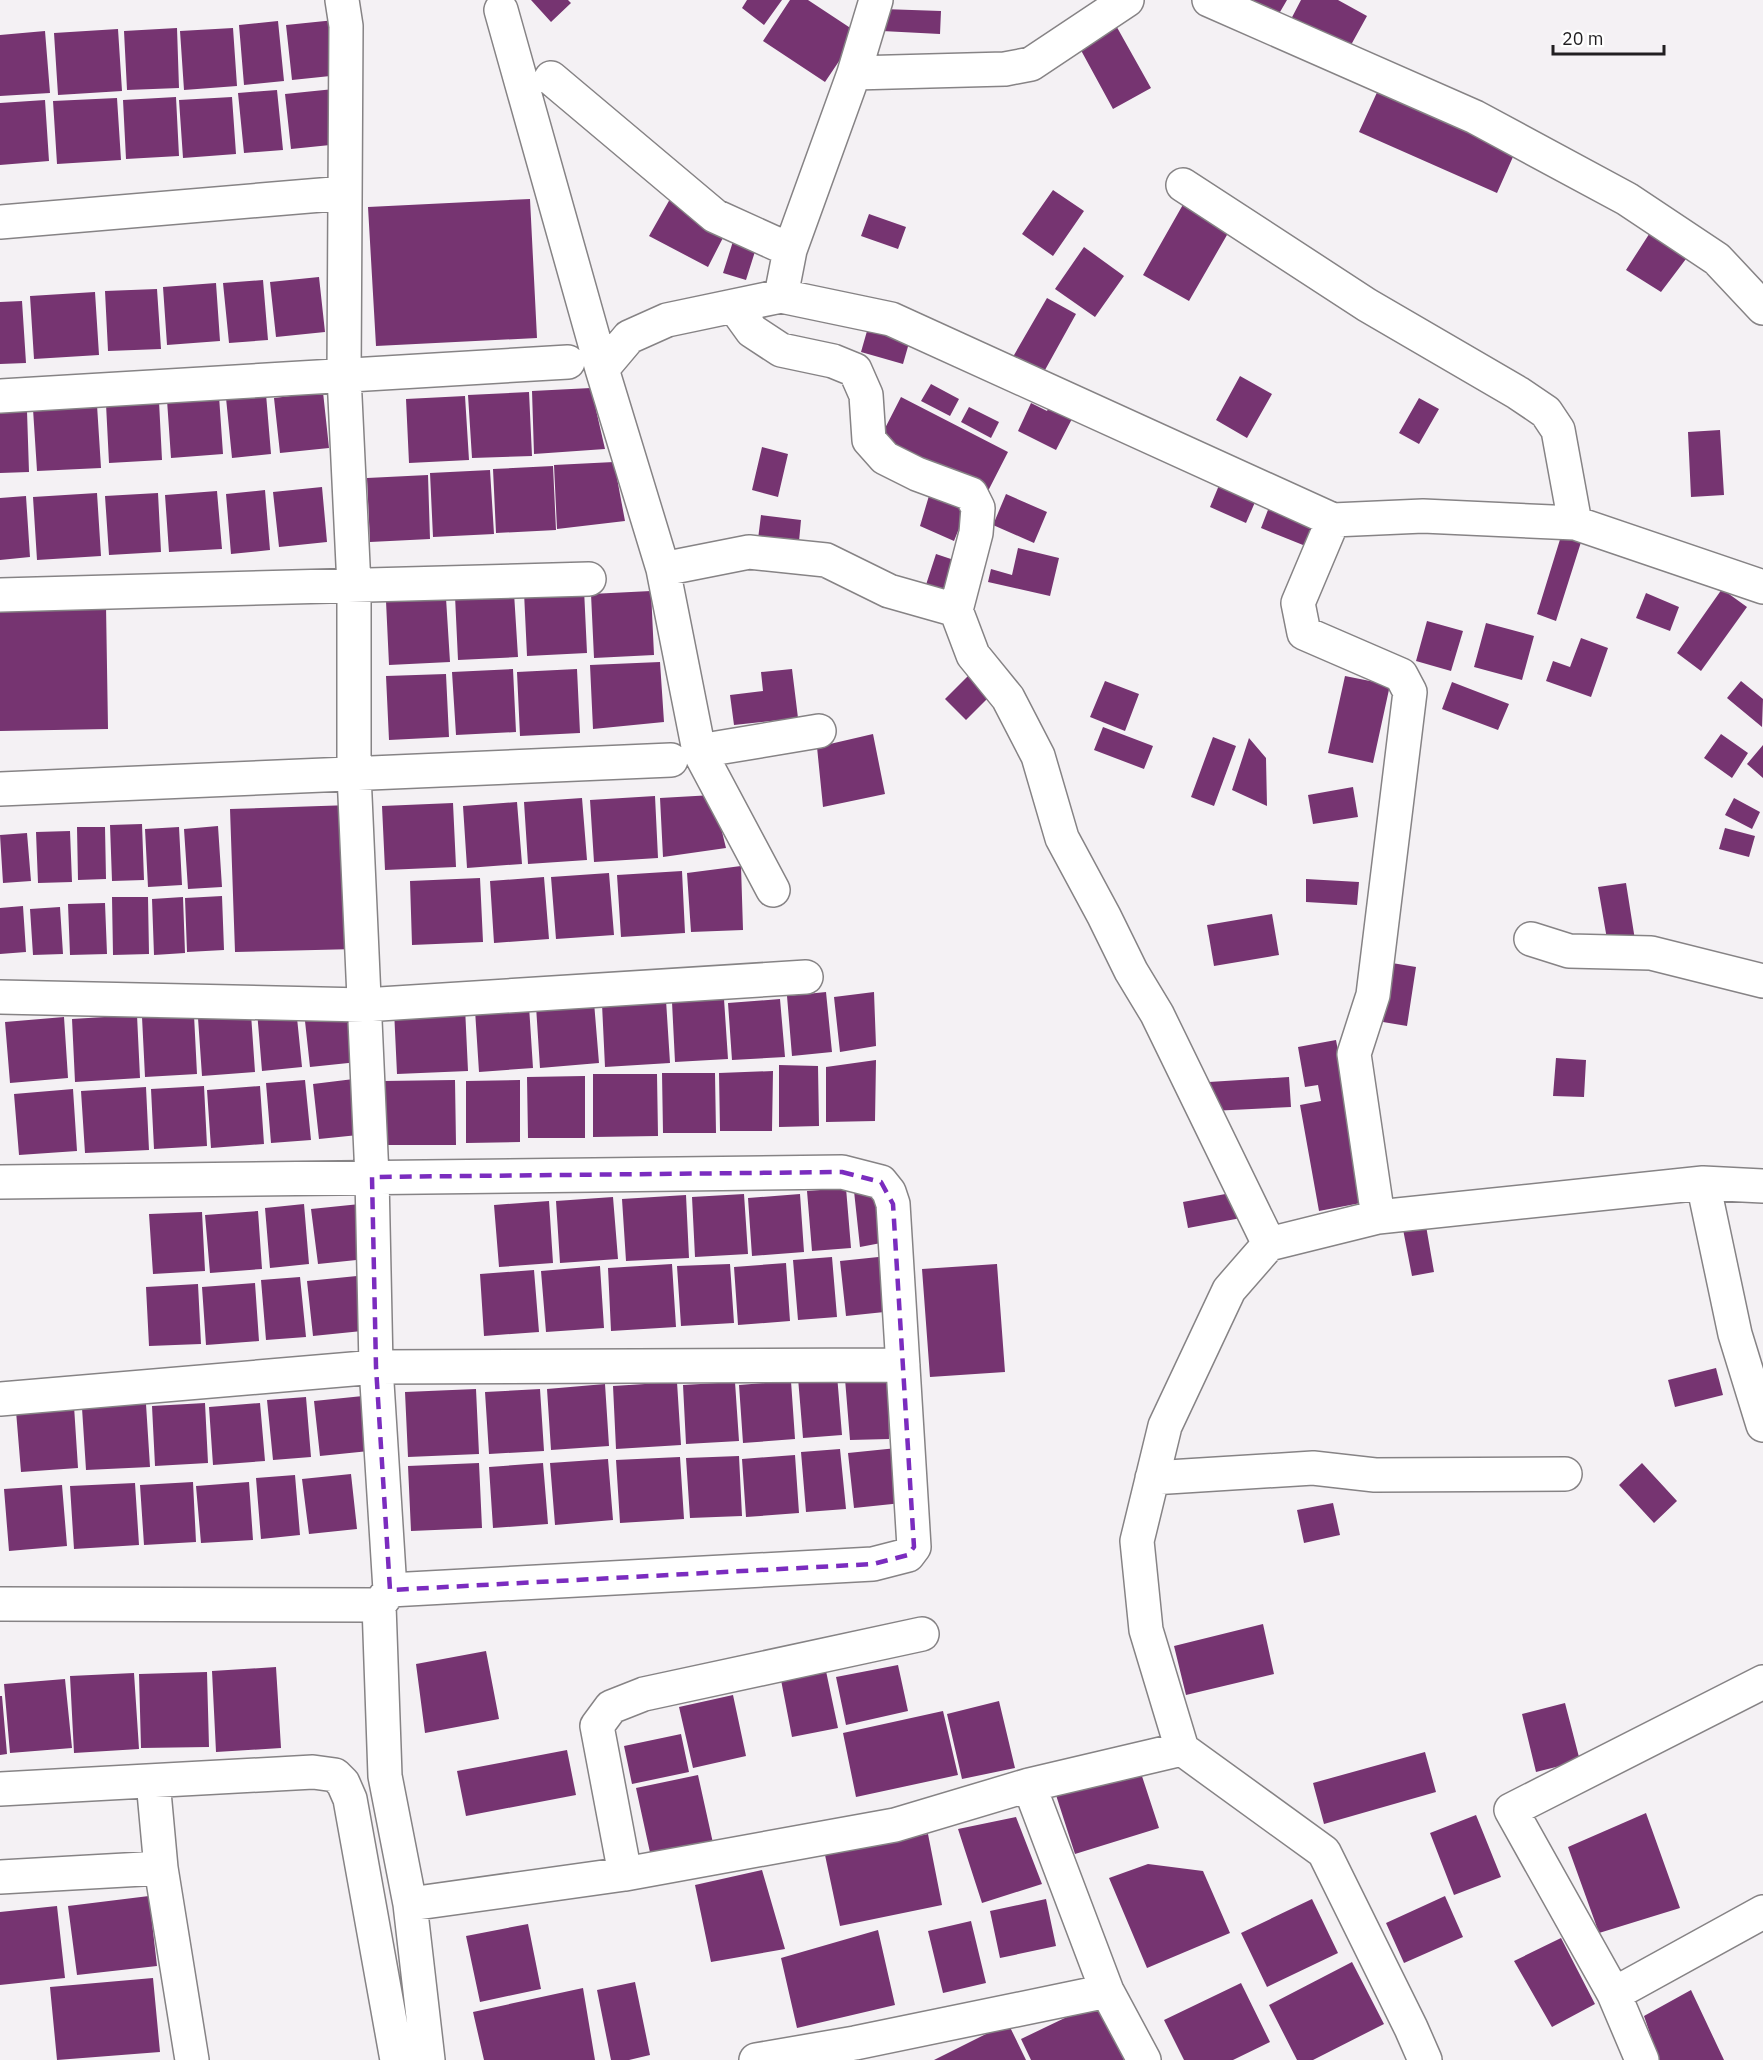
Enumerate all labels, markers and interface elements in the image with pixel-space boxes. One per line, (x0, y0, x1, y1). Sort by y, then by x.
scale bar (1553, 18, 1664, 56)
text: 20 m (1562, 27, 1604, 50)

